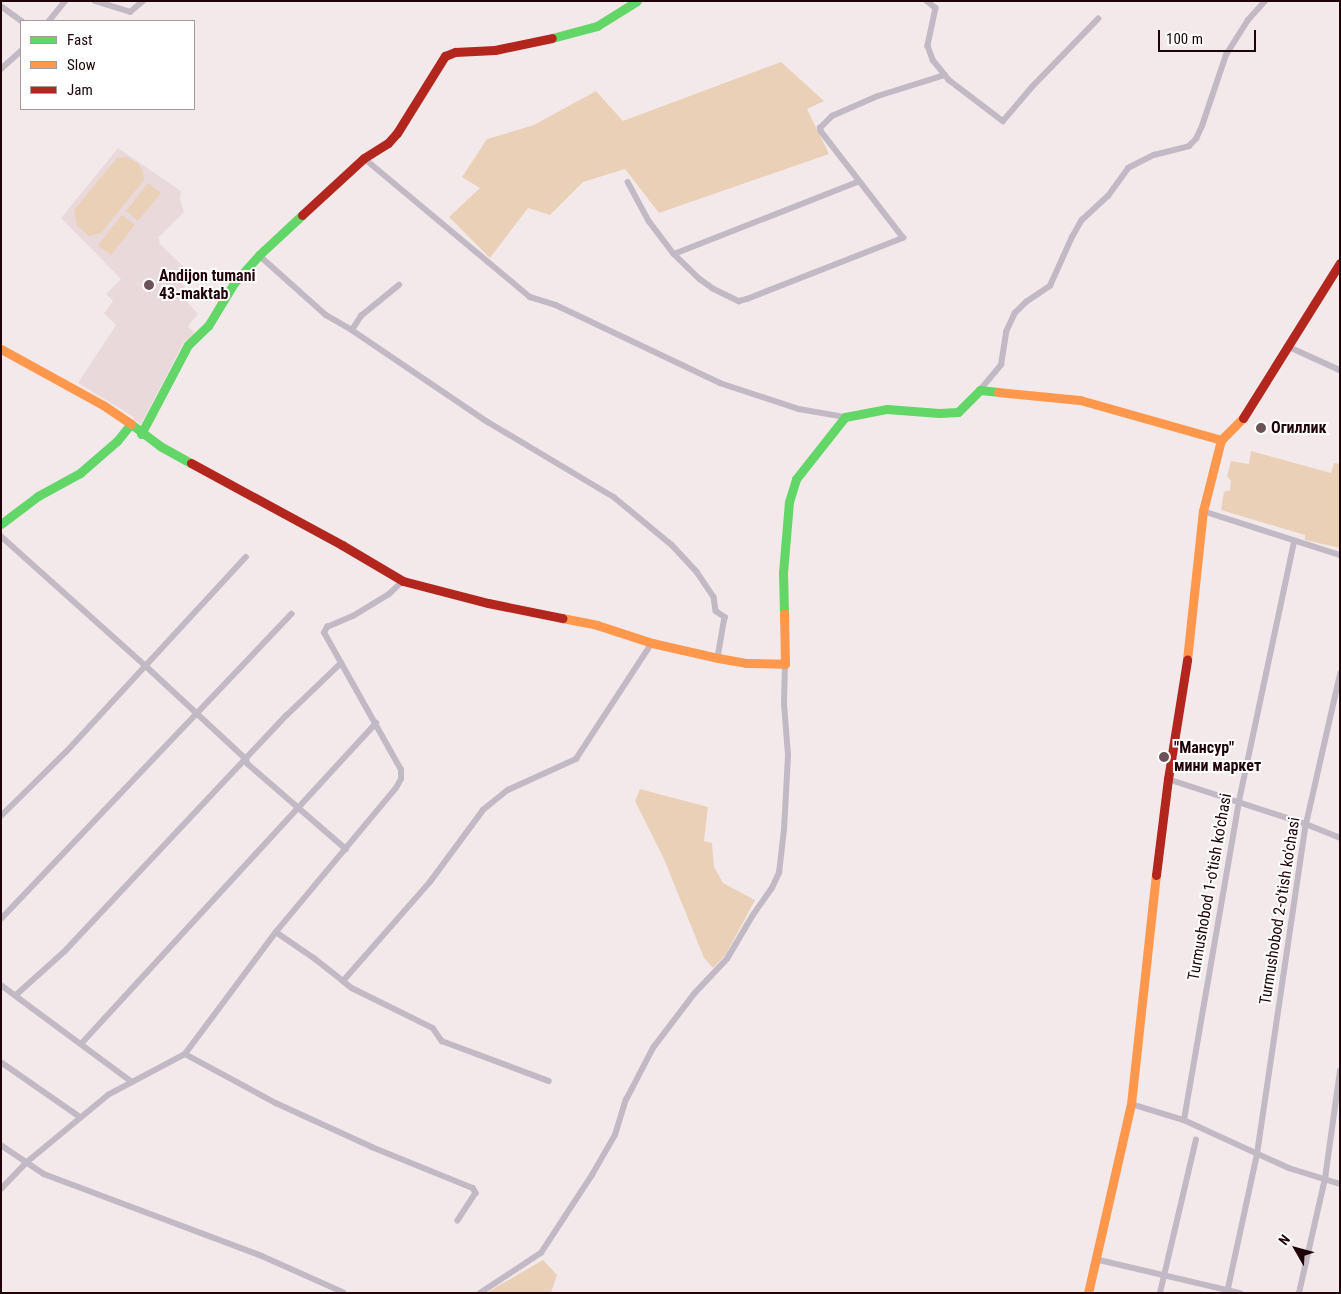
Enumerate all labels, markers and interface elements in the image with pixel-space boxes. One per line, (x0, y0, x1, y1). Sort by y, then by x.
legend (20, 20, 195, 110)
scale bar (1161, 20, 1258, 52)
text: 100 m (1166, 30, 1203, 48)
text: Fast (67, 31, 92, 49)
text: Slow (67, 56, 96, 74)
text: Jam (67, 81, 93, 99)
place label: Andijon tumani 43-maktab (159, 266, 256, 304)
marker: Andijon tumani 43-maktab (143, 279, 155, 291)
place label: Огиллик (1271, 418, 1327, 438)
marker: Огиллик (1255, 422, 1267, 434)
place label: "Мансур" мини маркет (1174, 738, 1261, 776)
marker: "Мансур" мини маркет (1158, 751, 1170, 763)
street label: Turmushobod 1-o'tish ko'chasi (1184, 792, 1236, 982)
street label: Turmushobod 2-o'tish ko'chasi (1256, 816, 1304, 1006)
north arrow (1271, 1224, 1321, 1274)
text: N (1275, 1231, 1293, 1248)

